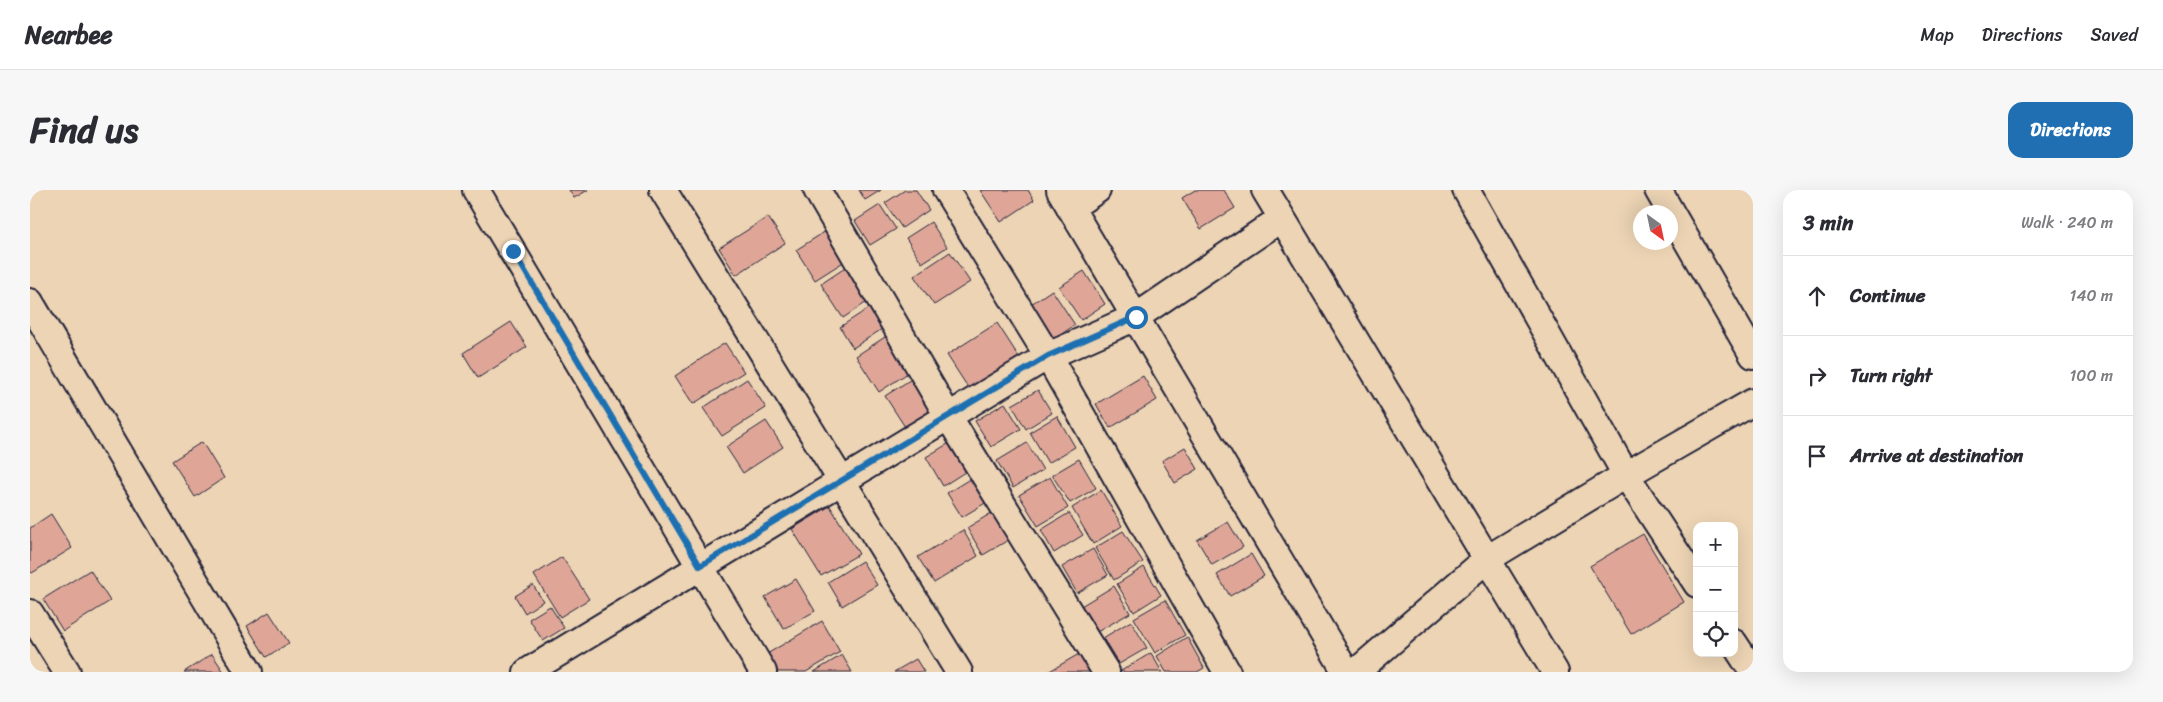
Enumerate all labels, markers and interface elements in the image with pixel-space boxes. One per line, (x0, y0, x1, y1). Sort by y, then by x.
text: Nearbee (25, 14, 113, 56)
text: Map (1921, 19, 1954, 51)
text: Directions (1982, 19, 2063, 51)
text: Saved (2091, 19, 2138, 51)
text: Find us (30, 99, 138, 161)
button: Directions (2008, 102, 2133, 158)
text: 3 min (1803, 204, 1853, 242)
north arrow (1633, 205, 1678, 250)
text: Walk · 240 m (2021, 208, 2113, 237)
route end (502, 240, 525, 263)
text: Continue (1850, 279, 1926, 312)
text: 140 m (2070, 281, 2113, 310)
icon: ahead (1803, 282, 1831, 310)
route start (1125, 306, 1148, 329)
text: Turn right (1850, 359, 1932, 392)
text: 100 m (2069, 361, 2113, 390)
icon: right (1803, 362, 1831, 390)
text: Arrive at destination (1850, 439, 2023, 472)
icon: arrive (1803, 442, 1831, 470)
map controls (1693, 522, 1738, 657)
button: + (1693, 522, 1738, 567)
button: − (1693, 567, 1738, 612)
button: locate (1693, 612, 1738, 657)

